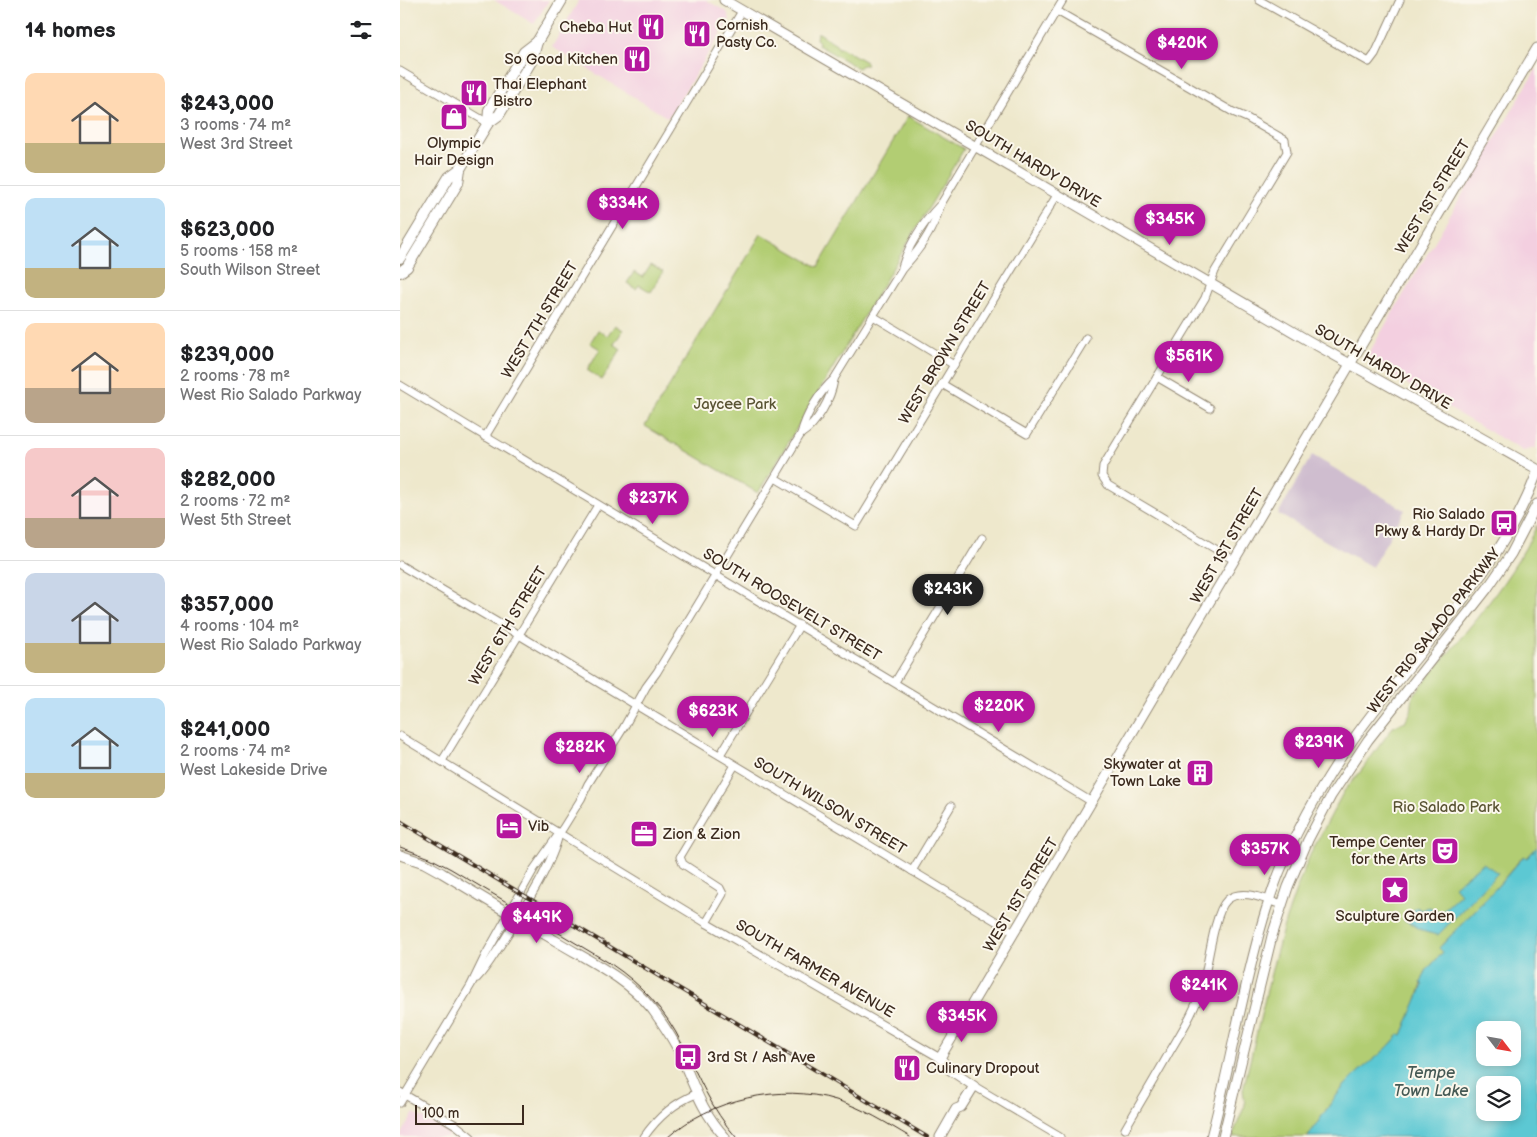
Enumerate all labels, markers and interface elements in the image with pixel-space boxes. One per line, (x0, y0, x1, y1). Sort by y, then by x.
restaurant icon: Cheba Hut (636, 12, 666, 42)
icon: filters (347, 16, 375, 44)
place label: Cornish Pasty Co. (716, 16, 777, 52)
text: 14 homes (25, 18, 116, 43)
place label: Cheba Hut (559, 18, 632, 37)
restaurant icon: Cornish Pasty Co. (682, 19, 712, 49)
pin: $420K (1147, 28, 1217, 70)
text: $420K (1157, 34, 1207, 53)
restaurant icon: So Good Kitchen (622, 44, 652, 74)
place label: So Good Kitchen (504, 50, 618, 69)
place label: Thai Elephant Bistro (493, 75, 587, 111)
restaurant icon: Thai Elephant Bistro (459, 78, 489, 108)
text: $243,000 (180, 91, 274, 116)
icon: home (65, 93, 125, 153)
shop icon: Olympic Hair Design (439, 102, 469, 132)
text: 3 rooms · 74 m² (180, 116, 291, 135)
street label: SOUTH HARDY DRIVE (962, 116, 1104, 212)
place label: Olympic Hair Design (414, 134, 494, 170)
text: West 3rd Street (180, 135, 293, 154)
street label: WEST 1ST STREET (1391, 136, 1475, 258)
pin: $334K (588, 188, 658, 230)
text: $334K (598, 194, 648, 213)
pin: $345K (1135, 204, 1205, 246)
text: $345K (1145, 210, 1195, 229)
text: $623,000 (180, 217, 275, 242)
icon: home (65, 218, 125, 278)
text: 5 rooms · 158 m² (180, 242, 298, 261)
street label: WEST 7TH STREET (498, 258, 582, 382)
text: South Wilson Street (180, 261, 320, 280)
street label: WEST BROWN STREET (895, 278, 995, 428)
street label: SOUTH HARDY DRIVE (1311, 320, 1455, 414)
pin: $561K (1154, 340, 1224, 383)
text: $239,000 (180, 342, 274, 367)
icon: home (65, 343, 125, 403)
text: $561K (1165, 347, 1213, 366)
text: 2 rooms · 78 m² (180, 367, 290, 386)
text: West Rio Salado Parkway (180, 386, 361, 405)
park label: Jaycee Park (694, 395, 777, 414)
text: $282,000 (180, 467, 276, 492)
icon: home (65, 468, 125, 528)
pin: $237K (618, 482, 688, 525)
street label: WEST 1ST STREET (1186, 485, 1268, 607)
text: $237K (629, 489, 677, 508)
text: 2 rooms · 72 m² (180, 492, 290, 511)
place label: Rio Salado Pkwy & Hardy Dr (1374, 505, 1486, 541)
bus stop icon: Rio Salado Pkwy & Hardy Dr (1489, 508, 1519, 538)
text: West 5th Street (180, 511, 291, 530)
street label: SOUTH ROOSEVELT STREET (700, 544, 884, 666)
street label: WEST RIO SALADO PARKWAY (1363, 544, 1505, 718)
street label: WEST 6TH STREET (465, 563, 551, 689)
pin: $243K (913, 574, 983, 616)
text: $243K (923, 580, 973, 599)
text: $357,000 (180, 592, 274, 617)
icon: home (65, 593, 125, 653)
text: 4 rooms · 104 m² (180, 617, 299, 636)
text: West Rio Salado Parkway (180, 636, 361, 655)
pin: $220K (964, 690, 1034, 733)
pin: $623K (678, 696, 748, 738)
text: $220K (974, 697, 1024, 716)
text: $623K (688, 702, 738, 721)
text: $241,000 (180, 717, 270, 742)
icon: home (65, 718, 125, 778)
pin: $239K (1284, 726, 1354, 769)
pin: $282K (545, 732, 615, 774)
text: $239K (1294, 733, 1344, 752)
text: $282K (555, 738, 605, 757)
text: 2 rooms · 74 m² (180, 742, 291, 761)
street label: SOUTH WILSON STREET (750, 753, 910, 859)
place label: Skywater at Town Lake (1103, 755, 1181, 791)
building icon: Skywater at Town Lake (1185, 758, 1215, 788)
text: West Lakeside Drive (180, 761, 327, 780)
park label: Rio Salado Park (1393, 798, 1500, 817)
hotel icon: Vib (494, 811, 524, 841)
place label: Vib (528, 817, 550, 836)
office icon: Zion & Zion (629, 819, 659, 849)
place label: Zion & Zion (662, 825, 740, 844)
place label: Tempe Center for the Arts (1329, 833, 1427, 869)
street label: WEST 1ST STREET (979, 834, 1063, 956)
pin: $357K (1230, 834, 1300, 876)
theatre icon: Tempe Center for the Arts (1430, 836, 1460, 866)
text: $357K (1241, 840, 1289, 859)
place icon: Sculpture Garden (1380, 875, 1410, 905)
pin: $449K (502, 902, 572, 944)
place label: Sculpture Garden (1335, 907, 1455, 926)
text: $449K (512, 908, 562, 927)
street label: SOUTH FARMER AVENUE (732, 916, 898, 1022)
pin: $241K (1169, 970, 1239, 1012)
text: $241K (1181, 976, 1227, 995)
pin: $345K (927, 1000, 997, 1043)
text: $345K (937, 1007, 987, 1026)
north arrow (1476, 1021, 1521, 1066)
map controls (1476, 1021, 1521, 1121)
bus stop icon: 3rd St / Ash Ave (673, 1042, 703, 1072)
place label: 3rd St / Ash Ave (707, 1048, 815, 1067)
restaurant icon: Culinary Dropout (892, 1053, 922, 1083)
place label: Culinary Dropout (926, 1059, 1040, 1078)
water label: Tempe Town Lake (1393, 1064, 1469, 1101)
button: layers (1476, 1076, 1521, 1121)
scale bar (415, 1102, 524, 1125)
text: 100 m (422, 1105, 459, 1122)

